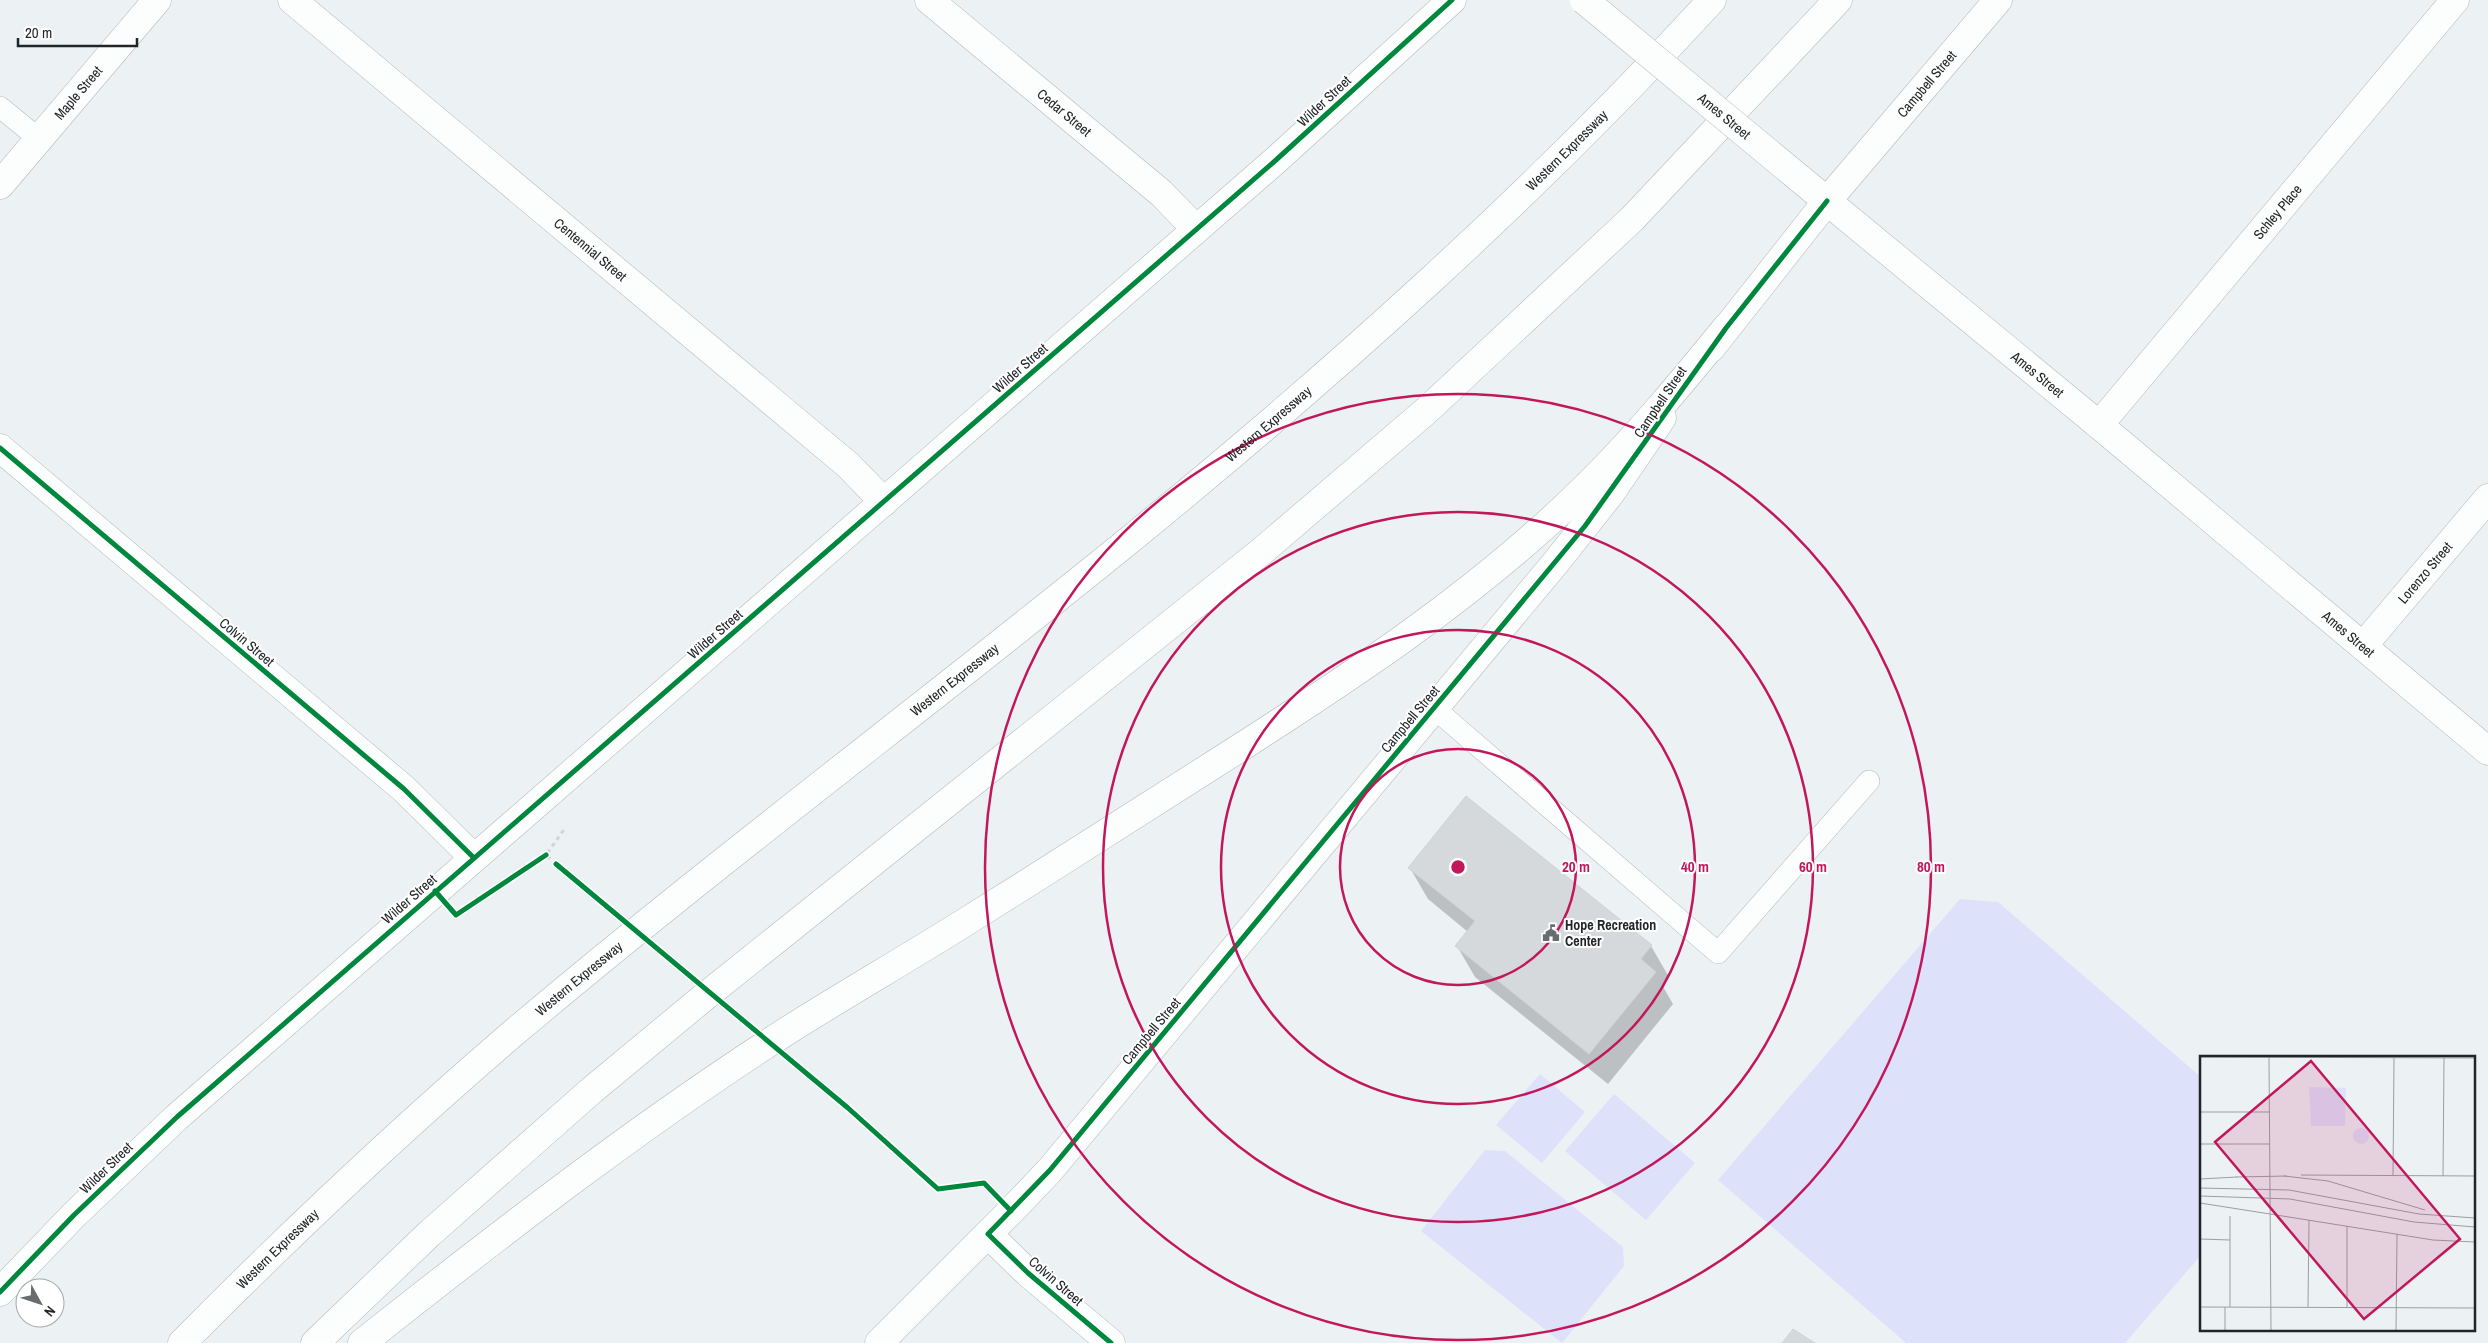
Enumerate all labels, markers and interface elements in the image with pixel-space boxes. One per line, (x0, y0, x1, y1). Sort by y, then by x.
scale bar (18, 15, 136, 47)
text: 20 m (25, 22, 52, 43)
street label: Campbell Street (1893, 47, 1960, 121)
street label: Maple Street (50, 62, 106, 123)
street label: Wilder Street (1293, 72, 1355, 130)
street label: Cedar Street (1033, 85, 1095, 140)
street label: Ames Street (1693, 88, 1754, 143)
street label: Western Expressway (1522, 106, 1612, 195)
street label: Schley Place (2249, 181, 2306, 243)
street label: Centennial Street (550, 214, 630, 285)
street label: Wilder Street (989, 339, 1051, 397)
street label: Ames Street (2007, 347, 2068, 401)
street label: Campbell Street (1630, 363, 1690, 441)
street label: Western Expressway (1222, 382, 1315, 466)
street label: Lorenzo Street (2394, 538, 2456, 607)
street label: Wilder Street (684, 605, 746, 663)
street label: Ames Street (2318, 606, 2378, 661)
street label: Colvin Street (216, 614, 278, 670)
street label: Western Expressway (907, 639, 1003, 720)
street label: Campbell Street (1377, 682, 1443, 756)
text: 20 m (1562, 856, 1590, 877)
text: 40 m (1681, 856, 1709, 877)
text: 60 m (1799, 856, 1827, 877)
text: 80 m (1917, 856, 1945, 877)
centre of rings (1449, 858, 1467, 876)
street label: Wilder Street (378, 870, 440, 928)
place label: Hope Recreation Center (1565, 916, 1656, 950)
public building icon: Hope Recreation Center (1541, 923, 1561, 943)
street label: Western Expressway (532, 937, 626, 1020)
street label: Campbell Street (1118, 994, 1184, 1068)
inset map (2200, 1056, 2476, 1330)
street label: Wilder Street (76, 1138, 136, 1198)
street label: Western Expressway (232, 1205, 323, 1293)
street label: Colvin Street (1025, 1252, 1087, 1310)
north arrow (15, 1278, 65, 1328)
text: N (40, 1302, 60, 1320)

